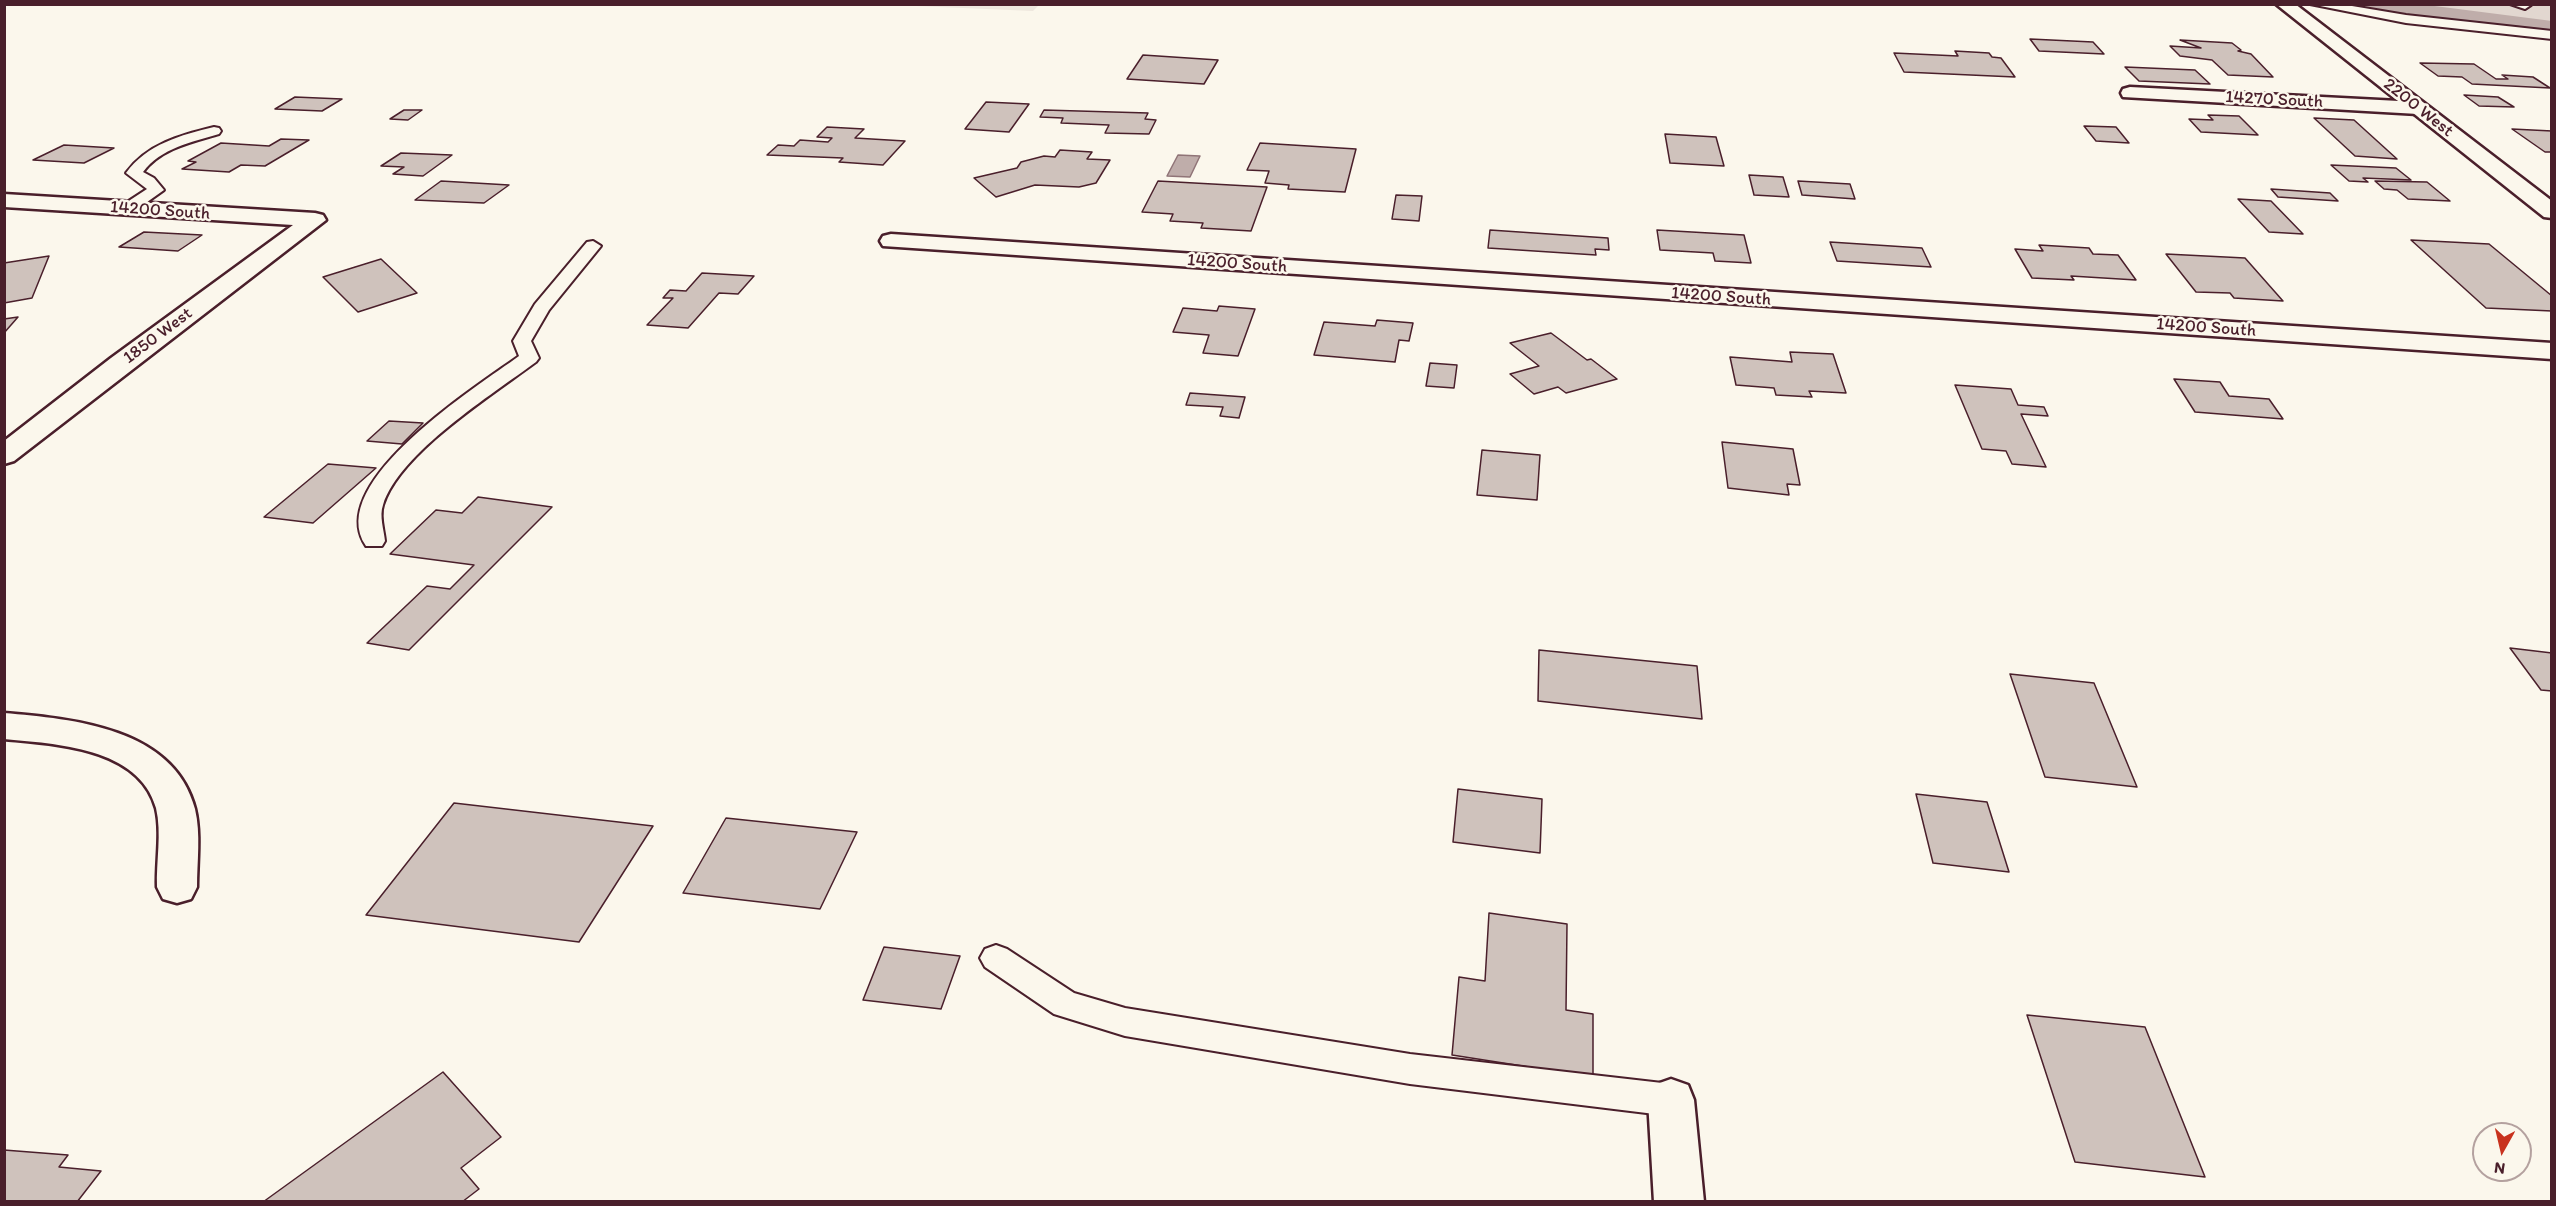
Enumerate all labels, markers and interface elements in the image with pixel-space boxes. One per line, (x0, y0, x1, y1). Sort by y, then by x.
street label: 2200 West (2379, 74, 2457, 142)
street label: 14270 South (2225, 87, 2323, 113)
street label: 14200 South (109, 197, 211, 225)
street label: 14200 South (1186, 250, 1288, 278)
street label: 14200 South (1670, 283, 1772, 311)
street label: 1850 West (119, 303, 197, 369)
street label: 14200 South (2155, 314, 2257, 342)
north arrow (2472, 1122, 2532, 1182)
text: N (2493, 1158, 2506, 1178)

